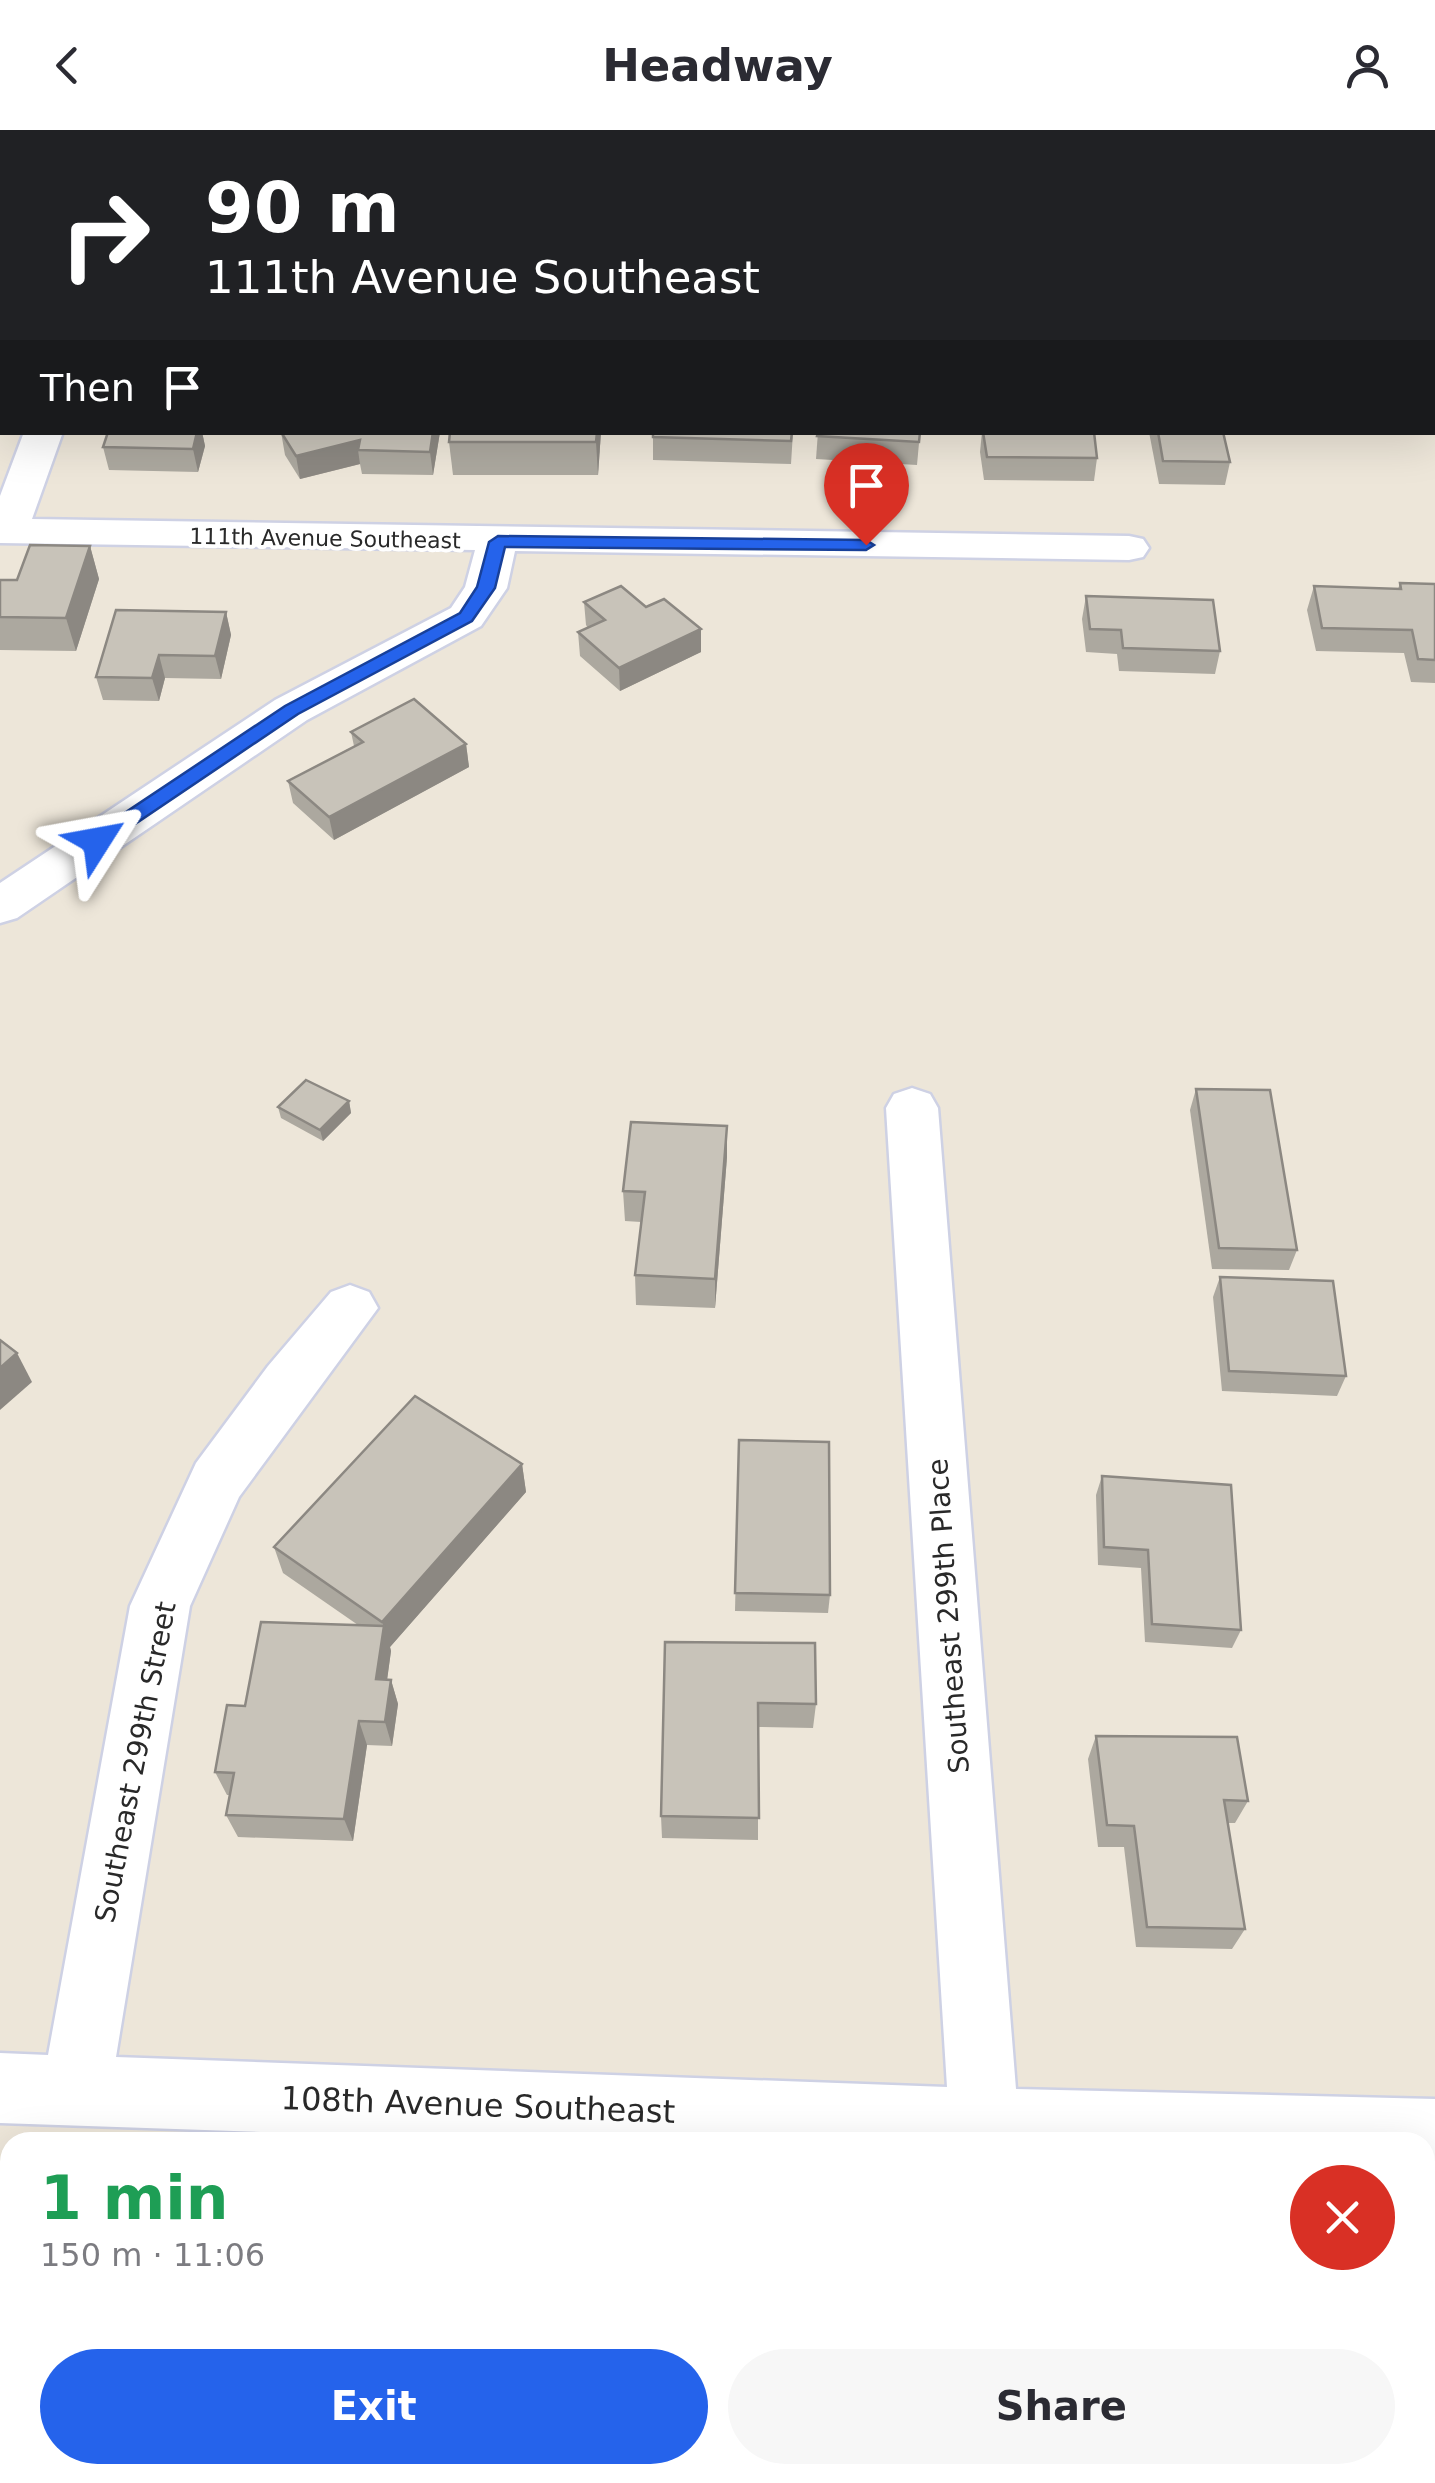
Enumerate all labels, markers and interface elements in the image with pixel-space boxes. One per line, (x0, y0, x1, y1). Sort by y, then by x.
icon: back (40, 38, 95, 93)
icon: person (1340, 38, 1395, 93)
text: Headway (602, 39, 833, 92)
text: 90 m (205, 167, 400, 249)
icon: right (40, 170, 170, 300)
text: 111th Avenue Southeast (205, 251, 760, 304)
icon: arrive (155, 360, 210, 415)
text: Then (40, 366, 135, 410)
pin (824, 443, 909, 546)
icon: arrive (839, 458, 894, 513)
street label: 111th Avenue Southeast (189, 524, 461, 553)
position arrow (45, 789, 149, 893)
street label: Southeast 299th Place (921, 1457, 976, 1775)
street label: Southeast 299th Street (88, 1599, 183, 1925)
street label: 108th Avenue Southeast (280, 2079, 676, 2131)
text: 1 min (40, 2163, 228, 2233)
button: close (1290, 2165, 1395, 2270)
text: 150 m · 11:06 (40, 2236, 265, 2274)
button: Exit (40, 2349, 708, 2464)
button: Share (728, 2349, 1395, 2464)

